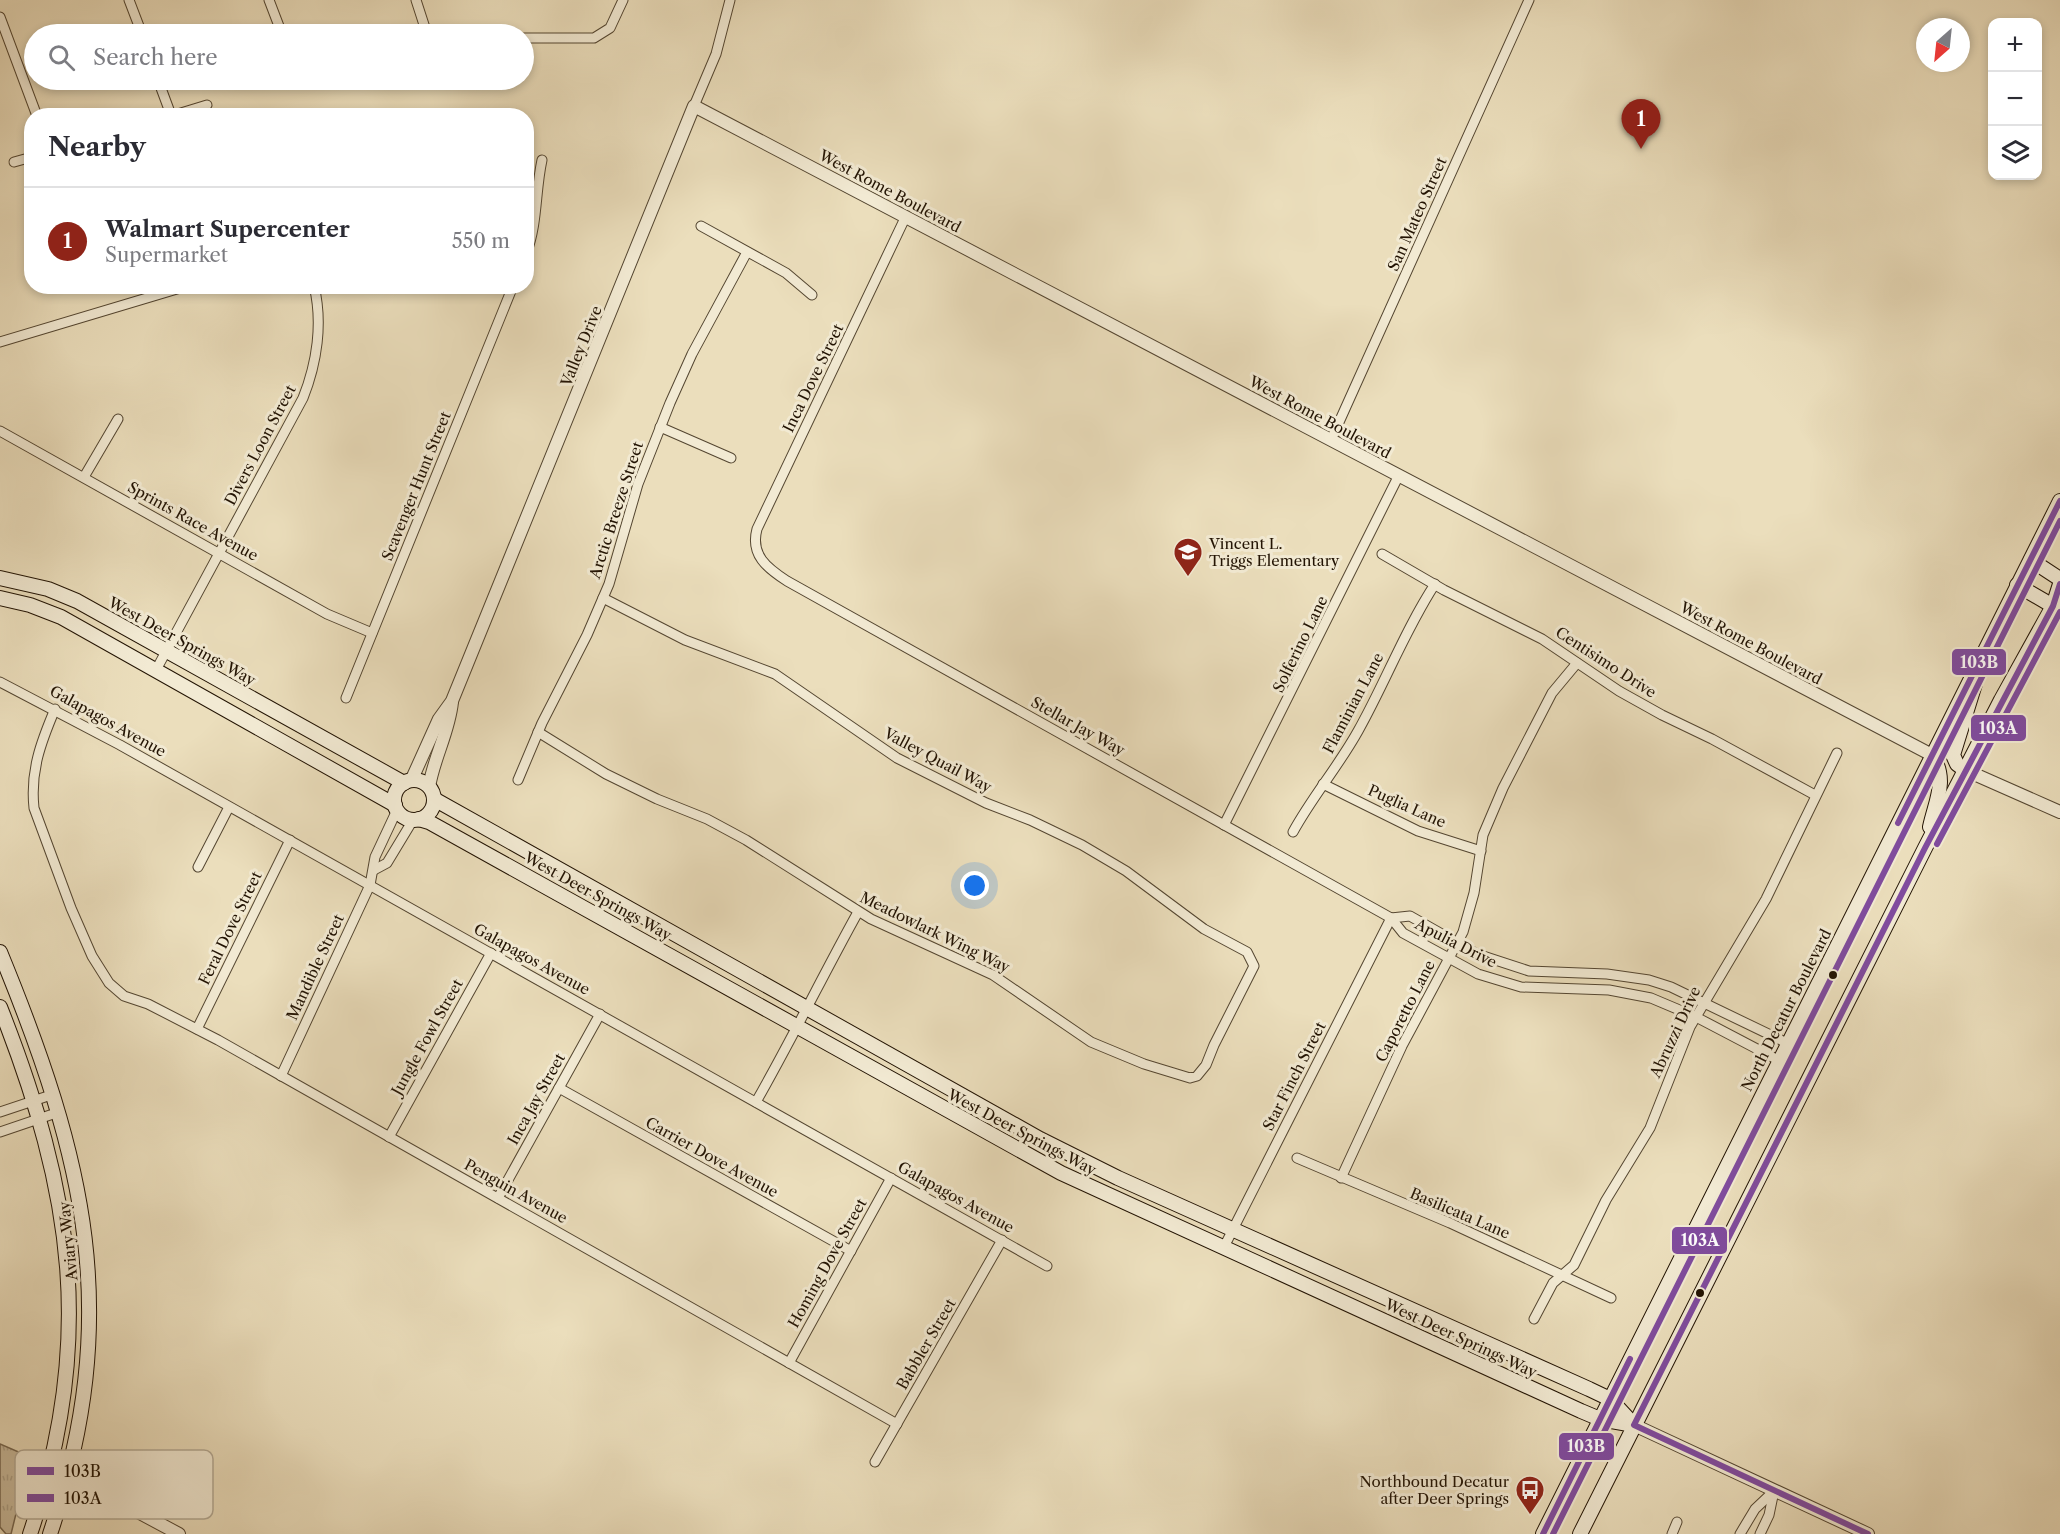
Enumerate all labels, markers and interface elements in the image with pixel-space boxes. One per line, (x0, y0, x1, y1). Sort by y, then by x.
north arrow (1916, 18, 1970, 72)
map controls (1988, 18, 2042, 180)
button: + (1988, 18, 2042, 72)
search box (24, 24, 534, 90)
icon: search (45, 41, 78, 74)
text: Search here (93, 44, 218, 71)
button: − (1988, 72, 2042, 126)
pin: 1 (1622, 100, 1660, 149)
button: layers (1988, 126, 2042, 180)
text: Nearby (48, 131, 146, 163)
street label: West Rome Boulevard (815, 145, 964, 236)
street label: San Mateo Street (1383, 154, 1451, 274)
text: Walmart Supercenter (105, 216, 350, 243)
text: 1 (63, 229, 72, 253)
text: 550 m (452, 229, 510, 253)
text: Supermarket (105, 243, 228, 267)
street label: Valley Drive (556, 303, 606, 390)
street label: Inca Dove Street (779, 320, 848, 435)
street label: West Rome Boulevard (1245, 371, 1394, 462)
street label: Divers Loon Street (220, 381, 300, 508)
street label: Scavenger Hunt Street (377, 408, 455, 563)
street label: Arctic Breeze Street (585, 438, 647, 582)
street label: Sprints Race Avenue (124, 477, 262, 565)
place label: Vincent L. Triggs Elementary (1208, 534, 1340, 570)
school or university icon: Vincent L. Triggs Elementary (1172, 536, 1204, 578)
street label: West Deer Springs Way (104, 592, 260, 690)
street label: Solferino Lane (1268, 593, 1332, 695)
street label: West Rome Boulevard (1676, 597, 1825, 688)
street label: Centisimo Drive (1552, 622, 1660, 702)
line badge: 103B (1951, 648, 2007, 676)
street label: Flaminian Lane (1318, 649, 1388, 757)
text: 103B (1960, 652, 1998, 672)
street label: Galapagos Avenue (47, 681, 169, 761)
street label: Stellar Jay Way (1028, 692, 1129, 760)
line badge: 103A (1970, 714, 2027, 742)
text: 103A (1979, 718, 2018, 738)
street label: Valley Quail Way (880, 723, 996, 797)
street label: Puglia Lane (1365, 780, 1449, 832)
street label: West Deer Springs Way (520, 847, 676, 945)
street label: Feral Dove Street (194, 868, 266, 988)
your location (960, 871, 989, 900)
street label: Meadowlark Wing Way (857, 887, 1014, 977)
street label: Mandible Street (282, 910, 348, 1023)
street label: Apulia Drive (1411, 914, 1500, 972)
street label: Galapagos Avenue (471, 919, 593, 999)
street label: North Decatur Boulevard (1737, 926, 1835, 1094)
street label: Caporetto Lane (1371, 957, 1439, 1065)
unlabelled marker (1827, 969, 1839, 981)
street label: Jungle Fowl Street (386, 975, 467, 1100)
street label: Abruzzi Drive (1645, 983, 1704, 1082)
street label: Star Finch Street (1258, 1018, 1330, 1134)
street label: Inca Jay Street (503, 1049, 569, 1148)
street label: West Deer Springs Way (944, 1084, 1100, 1180)
street label: Carrier Dove Avenue (642, 1113, 782, 1201)
street label: Penguin Avenue (461, 1155, 571, 1227)
street label: Galapagos Avenue (895, 1157, 1017, 1237)
street label: Basilicata Lane (1407, 1183, 1513, 1243)
street label: Homing Dove Street (784, 1194, 871, 1331)
street label: Aviary Way (54, 1200, 82, 1282)
line badge: 103A (1671, 1226, 1728, 1255)
text: 103A (1681, 1230, 1720, 1250)
unlabelled marker (1694, 1287, 1706, 1299)
street label: West Deer Springs Way (1381, 1294, 1541, 1382)
street label: Babbler Street (892, 1295, 960, 1393)
line badge: 103B (1558, 1432, 1615, 1461)
text: 103B (1567, 1436, 1605, 1456)
legend (15, 1450, 213, 1519)
text: 103B (64, 1461, 101, 1481)
place label: Northbound Decatur after Deer Springs (1360, 1472, 1510, 1508)
bus stop icon: Northbound Decatur after Deer Springs (1514, 1474, 1546, 1516)
text: 103A (64, 1488, 103, 1508)

